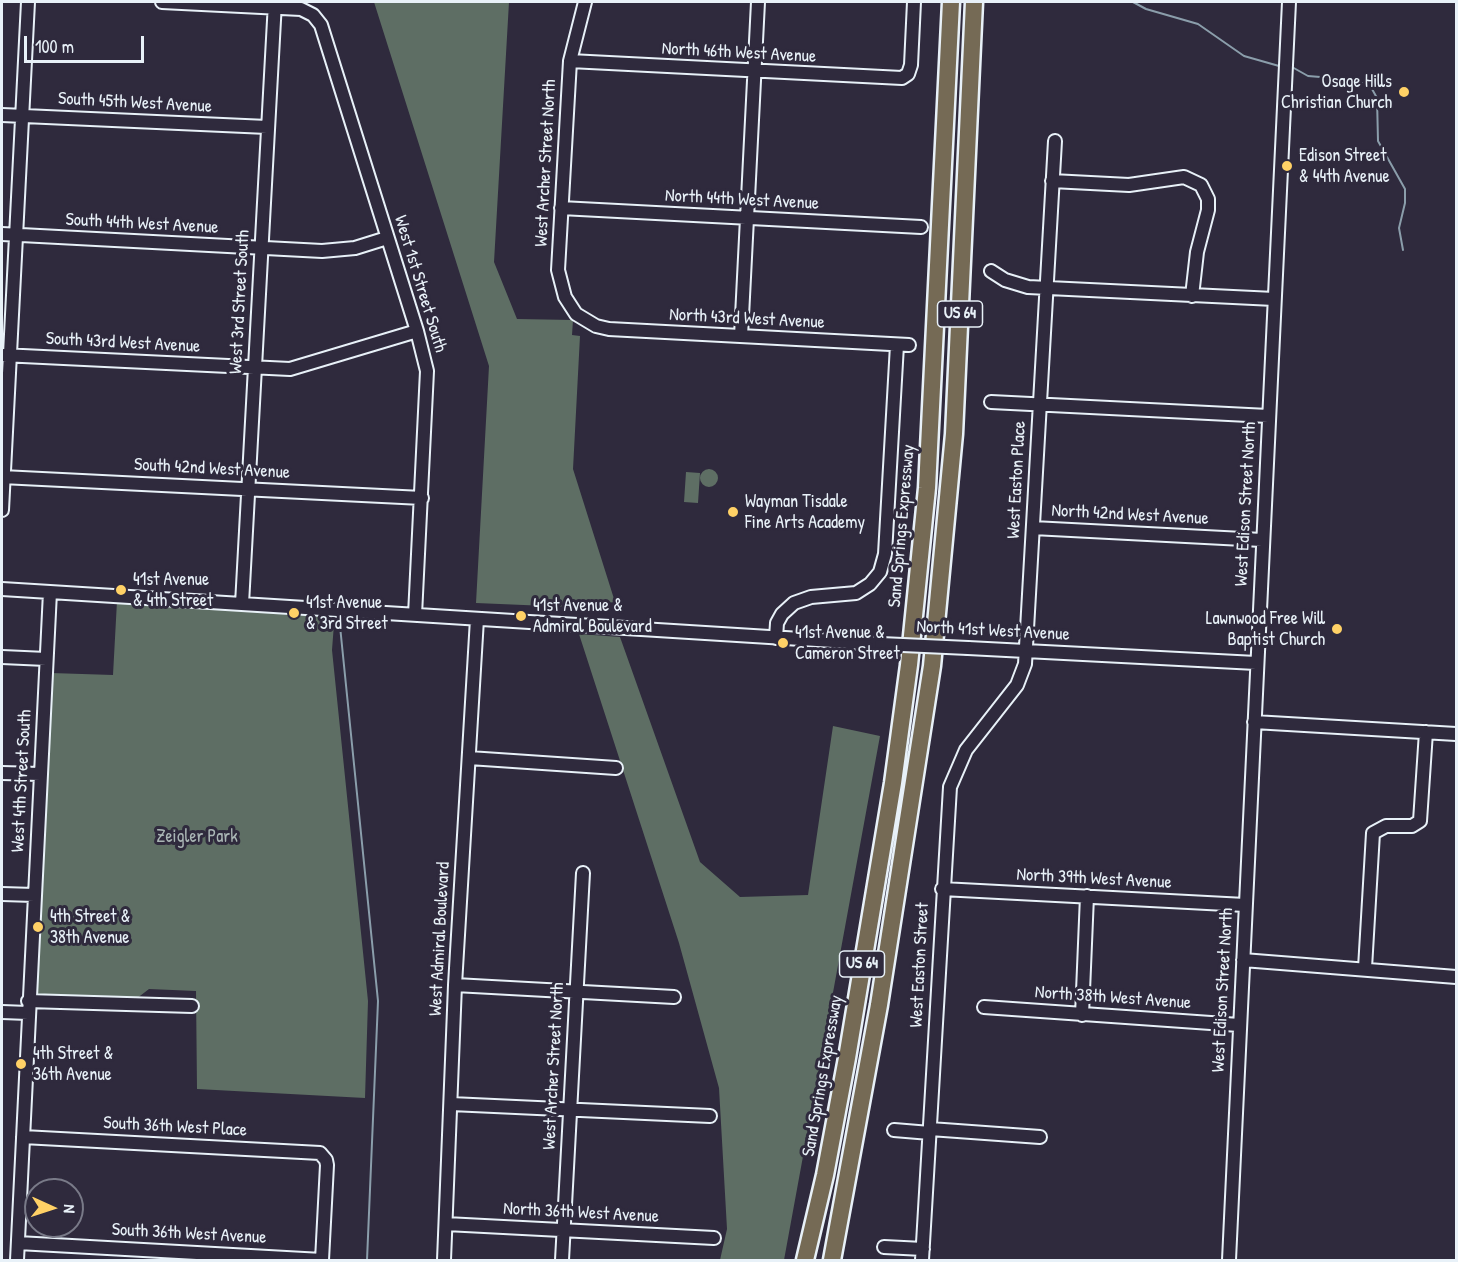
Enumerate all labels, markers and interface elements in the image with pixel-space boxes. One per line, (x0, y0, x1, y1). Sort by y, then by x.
scale bar (27, 24, 147, 62)
text: 100 m (35, 34, 74, 59)
street label: North 46th West Avenue (661, 38, 817, 68)
place label: Osage Hills Christian Church (1281, 71, 1392, 113)
street label: West Archer Street North (531, 79, 561, 247)
marker: Osage Hills Christian Church (1397, 85, 1411, 99)
street label: South 45th West Avenue (58, 88, 212, 118)
place label: Edison Street & 44th Avenue (1299, 145, 1390, 188)
marker: Edison Street & 44th Avenue (1280, 159, 1294, 173)
street label: North 44th West Avenue (664, 185, 820, 215)
street label: South 44th West Avenue (65, 209, 219, 239)
street label: West 1st Street South (389, 213, 451, 355)
street label: West 3rd Street South (225, 229, 255, 375)
road number: US 64 (938, 301, 982, 327)
street label: North 43rd West Avenue (669, 304, 825, 334)
street label: South 43rd West Avenue (45, 328, 201, 358)
street label: West Easton Place (1003, 421, 1031, 539)
street label: West Edison Street North (1231, 421, 1261, 587)
street label: Sand Springs Expressway (884, 444, 920, 608)
street label: South 42nd West Avenue (133, 454, 291, 484)
place label: Wayman Tisdale Fine Arts Academy (745, 491, 865, 534)
street label: North 42nd West Avenue (1051, 500, 1209, 530)
marker: Wayman Tisdale Fine Arts Academy (726, 505, 740, 519)
place label: 41st Avenue & 4th Street (133, 569, 213, 612)
marker: 41st Avenue & 4th Street (114, 583, 128, 597)
place label: 41st Avenue & 3rd Street (306, 592, 388, 634)
place label: 41st Avenue & Admiral Boulevard (533, 595, 652, 638)
marker: 41st Avenue & 3rd Street (287, 606, 301, 620)
place label: Lawnwood Free Will Baptist Church (1206, 608, 1325, 650)
marker: 41st Avenue & Admiral Boulevard (514, 609, 528, 623)
street label: North 41st West Avenue (916, 616, 1070, 646)
place label: 41st Avenue & Cameron Street (795, 622, 900, 664)
marker: Lawnwood Free Will Baptist Church (1330, 622, 1344, 636)
marker: 41st Avenue & Cameron Street (776, 636, 790, 650)
street label: West 4th Street South (7, 709, 37, 853)
park label: Zeigler Park (156, 826, 238, 848)
street label: West Admiral Boulevard (425, 861, 455, 1017)
street label: North 39th West Avenue (1016, 864, 1172, 894)
street label: West Easton Street (906, 902, 934, 1028)
place label: 4th Street & 38th Avenue (50, 906, 130, 948)
street label: West Edison Street North (1208, 907, 1238, 1073)
marker: 4th Street & 38th Avenue (31, 920, 45, 934)
road number: US 64 (840, 951, 884, 977)
street label: West Archer Street North (539, 982, 569, 1150)
street label: North 38th West Avenue (1034, 982, 1192, 1014)
street label: Sand Springs Expressway (798, 994, 848, 1158)
place label: 4th Street & 36th Avenue (33, 1043, 113, 1086)
marker: 4th Street & 36th Avenue (14, 1057, 28, 1071)
street label: South 36th West Place (103, 1112, 247, 1142)
north arrow (24, 1178, 84, 1238)
street label: North 36th West Avenue (503, 1198, 659, 1228)
text: N (59, 1204, 81, 1214)
street label: South 36th West Avenue (111, 1219, 267, 1249)

